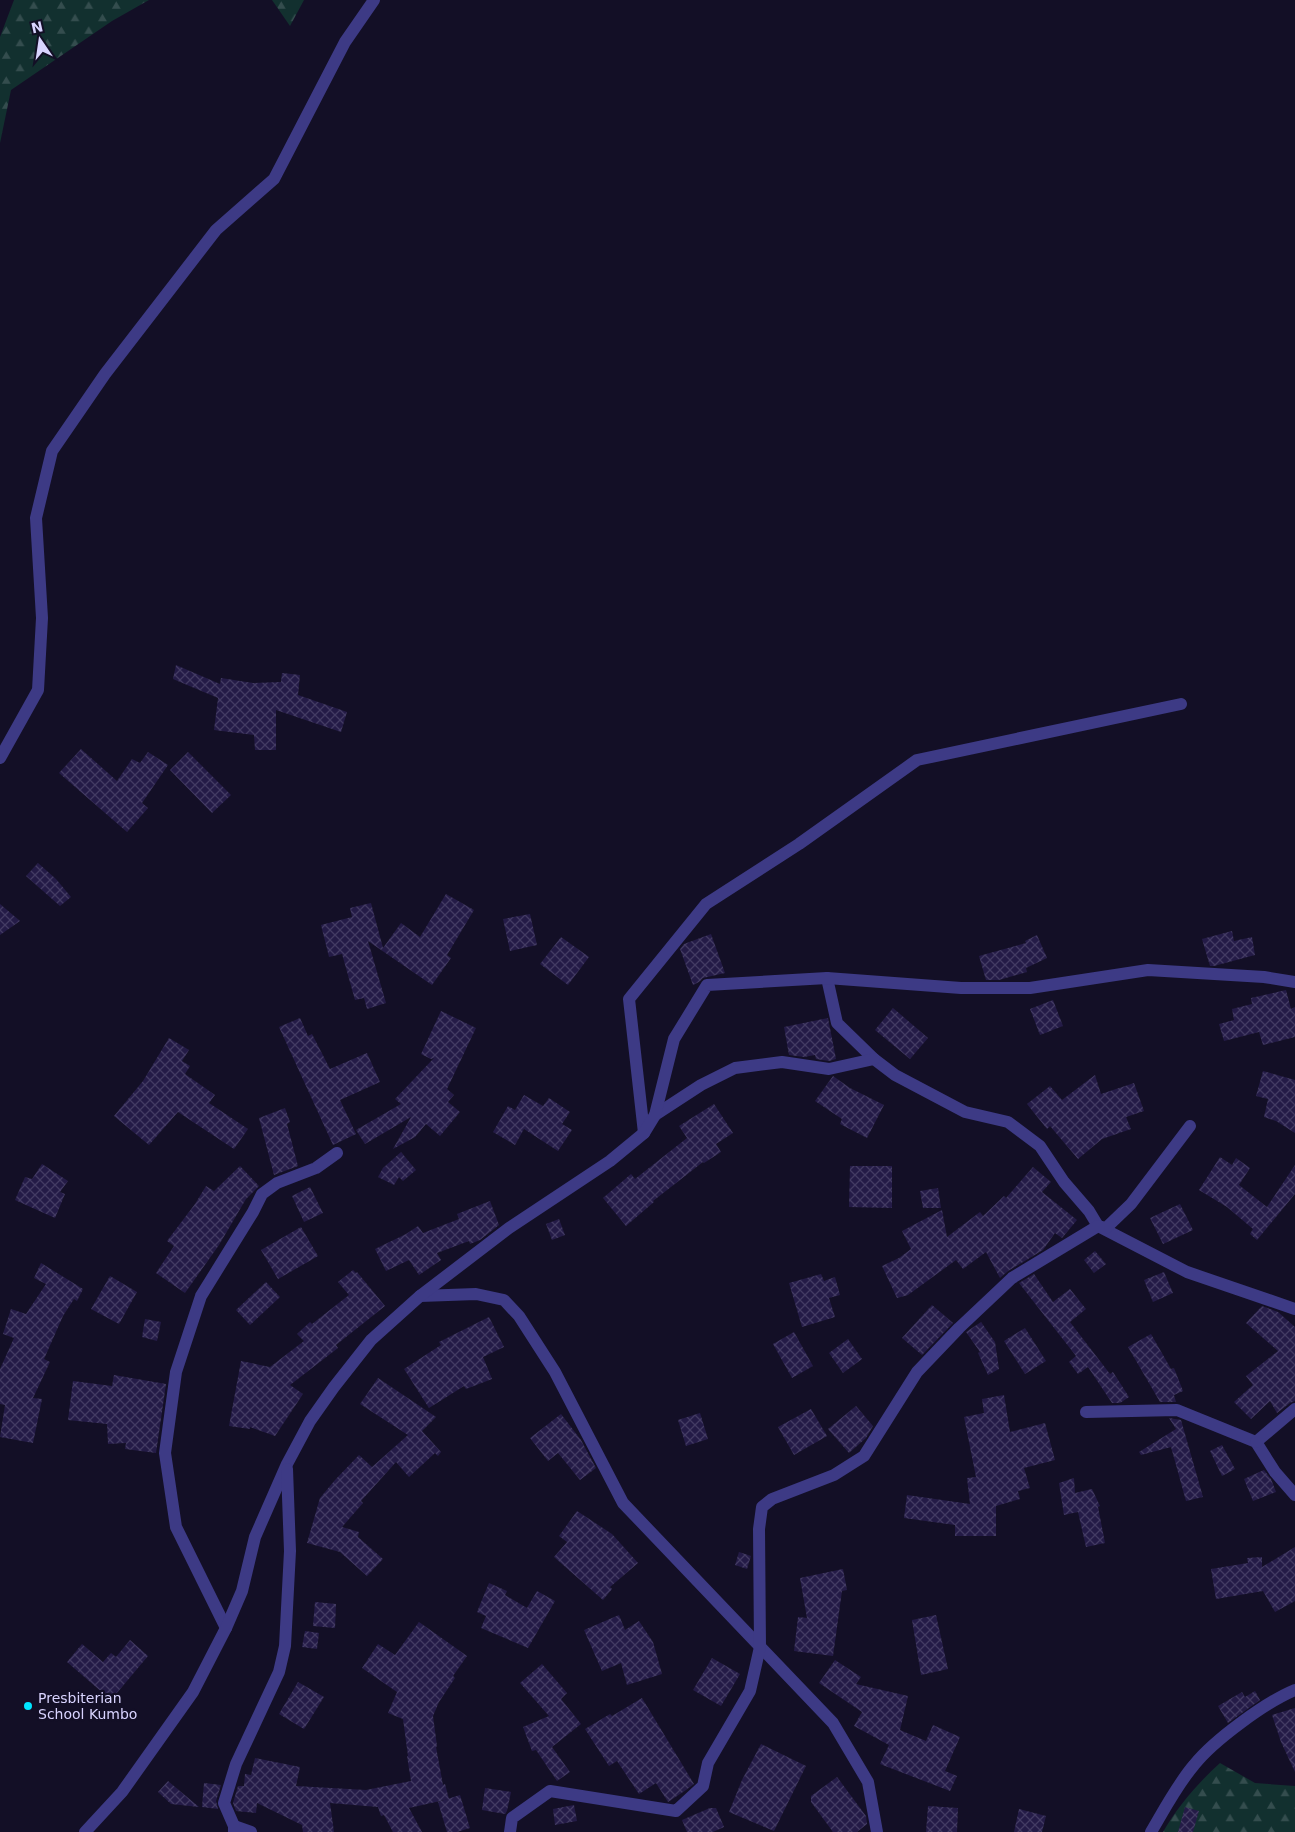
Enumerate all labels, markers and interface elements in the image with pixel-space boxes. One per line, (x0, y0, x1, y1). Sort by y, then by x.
north arrow (15, 15, 65, 65)
text: N (30, 18, 45, 36)
place label: Presbiterian School Kumbo (38, 1690, 137, 1722)
marker: Presbiterian School Kumbo (22, 1700, 34, 1712)

